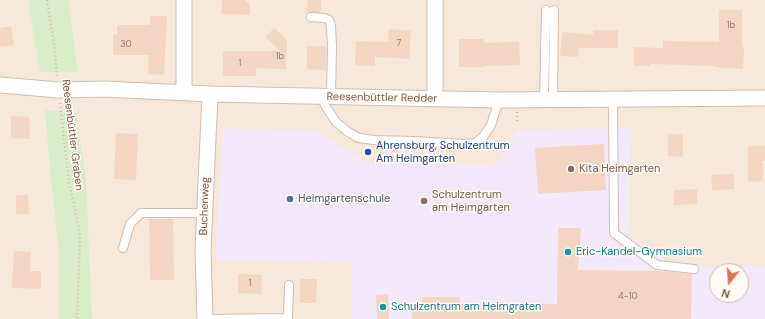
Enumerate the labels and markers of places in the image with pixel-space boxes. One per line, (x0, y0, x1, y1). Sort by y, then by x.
place label: Ahrensburg, Schulzentrum Am Heimgarten (376, 139, 510, 165)
marker: Ahrensburg, Schulzentrum Am Heimgarten (363, 147, 373, 157)
place label: Kita Heimgarten (579, 162, 660, 176)
marker: Kita Heimgarten (566, 164, 576, 174)
place label: Schulzentrum am Heimgarten (432, 188, 510, 214)
place label: Heimgartenschule (298, 192, 390, 206)
marker: Heimgartenschule (285, 194, 295, 204)
marker: Schulzentrum am Heimgarten (419, 196, 429, 206)
place label: Eric-Kandel-Gymnasium (576, 245, 702, 259)
marker: Eric-Kandel-Gymnasium (563, 247, 573, 257)
place label: Schulzentrum am Heimgraten (391, 300, 541, 314)
marker: Schulzentrum am Heimgraten (378, 302, 388, 312)

